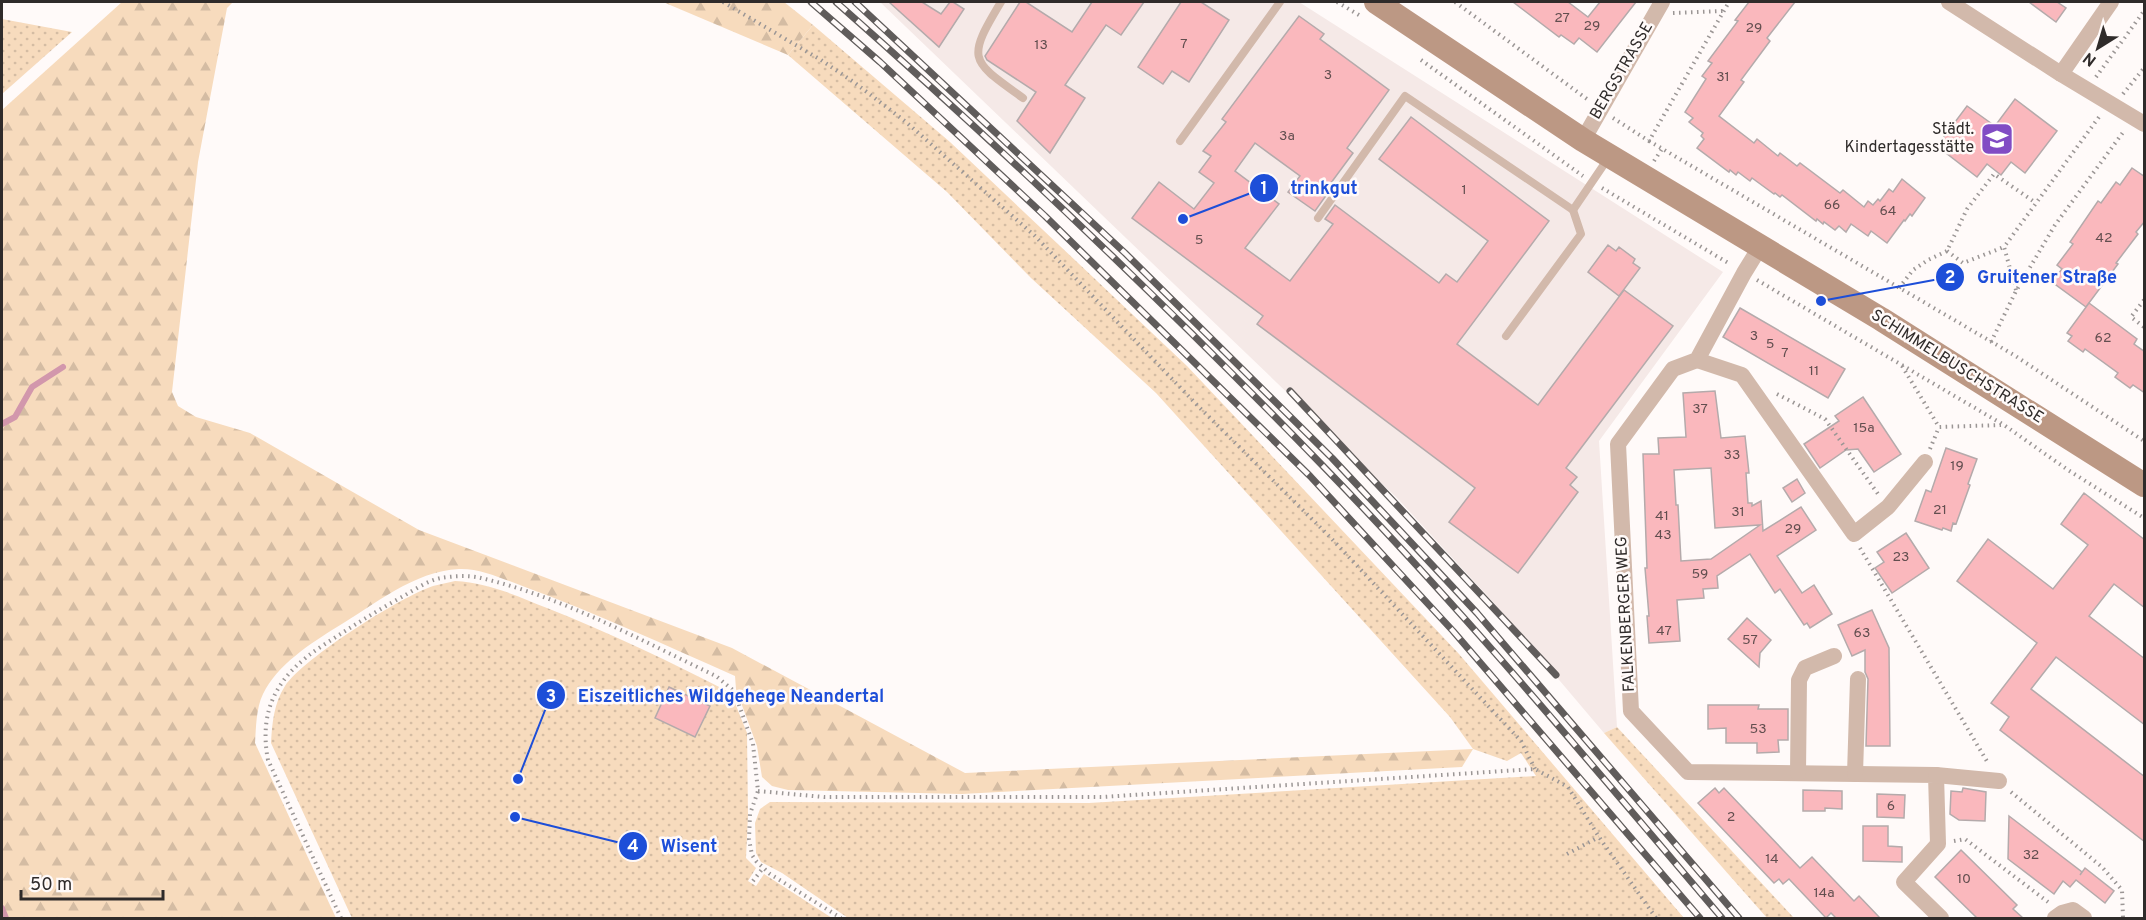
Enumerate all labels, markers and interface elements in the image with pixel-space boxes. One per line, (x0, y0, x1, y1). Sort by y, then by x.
house number: 27 (1554, 10, 1570, 27)
house number: 29 (1584, 18, 1600, 35)
north arrow (2068, 18, 2128, 78)
street label: BERGSTRASSE (1586, 19, 1658, 123)
house number: 29 (1746, 20, 1762, 37)
house number: 7 (1180, 36, 1188, 53)
house number: 13 (1034, 37, 1048, 54)
text: N (2080, 47, 2101, 70)
house number: 3 (1324, 67, 1332, 84)
house number: 31 (1716, 69, 1730, 86)
place label: Städt. Kindertagesstätte (1845, 120, 1974, 158)
school or university icon: Städt. Kindertagesstätte (1979, 121, 2015, 157)
house number: 3a (1279, 128, 1295, 145)
callout: trinkgut (1249, 170, 1370, 206)
text: 1 (1260, 178, 1268, 201)
text: trinkgut (1290, 178, 1358, 201)
house number: 1 (1461, 182, 1467, 199)
house number: 66 (1824, 197, 1840, 214)
house number: 64 (1879, 203, 1897, 220)
house number: 42 (2095, 230, 2113, 247)
house number: 5 (1195, 232, 1203, 249)
callout: Gruitener Straße (1935, 259, 2129, 295)
text: 2 (1944, 267, 1956, 290)
text: Gruitener Straße (1977, 267, 2117, 290)
street label: SCHIMMELBUSCHSTRASSE (1867, 306, 2047, 428)
house number: 3 (1750, 328, 1758, 345)
house number: 62 (2095, 330, 2111, 347)
house number: 5 (1766, 336, 1774, 353)
house number: 7 (1781, 345, 1789, 362)
house number: 11 (1809, 363, 1819, 380)
house number: 37 (1692, 401, 1708, 418)
house number: 15a (1853, 420, 1875, 437)
house number: 33 (1724, 447, 1740, 464)
house number: 19 (1950, 458, 1964, 475)
house number: 21 (1933, 502, 1947, 519)
house number: 31 (1731, 504, 1745, 521)
house number: 41 (1655, 508, 1669, 525)
house number: 29 (1785, 521, 1801, 538)
house number: 43 (1654, 527, 1672, 544)
street label: FALKENBERGER WEG (1612, 536, 1640, 692)
house number: 23 (1893, 549, 1910, 566)
house number: 59 (1692, 566, 1708, 583)
house number: 47 (1656, 623, 1672, 640)
house number: 63 (1854, 625, 1870, 642)
house number: 57 (1742, 632, 1758, 649)
callout: Eiszeitliches Wildgehege Neandertal (536, 677, 896, 713)
text: 3 (546, 686, 556, 709)
text: Eiszeitliches Wildgehege Neandertal (578, 686, 884, 709)
house number: 53 (1749, 721, 1767, 738)
house number: 6 (1887, 798, 1895, 815)
house number: 2 (1727, 809, 1735, 826)
callout: Wisent (618, 828, 729, 864)
text: 4 (627, 836, 639, 859)
text: Wisent (661, 836, 717, 859)
house number: 32 (2023, 847, 2039, 864)
house number: 14 (1765, 851, 1779, 868)
scale bar (21, 863, 164, 901)
house number: 10 (1957, 871, 1971, 888)
text: 50 m (30, 874, 72, 897)
house number: 14a (1814, 885, 1835, 902)

